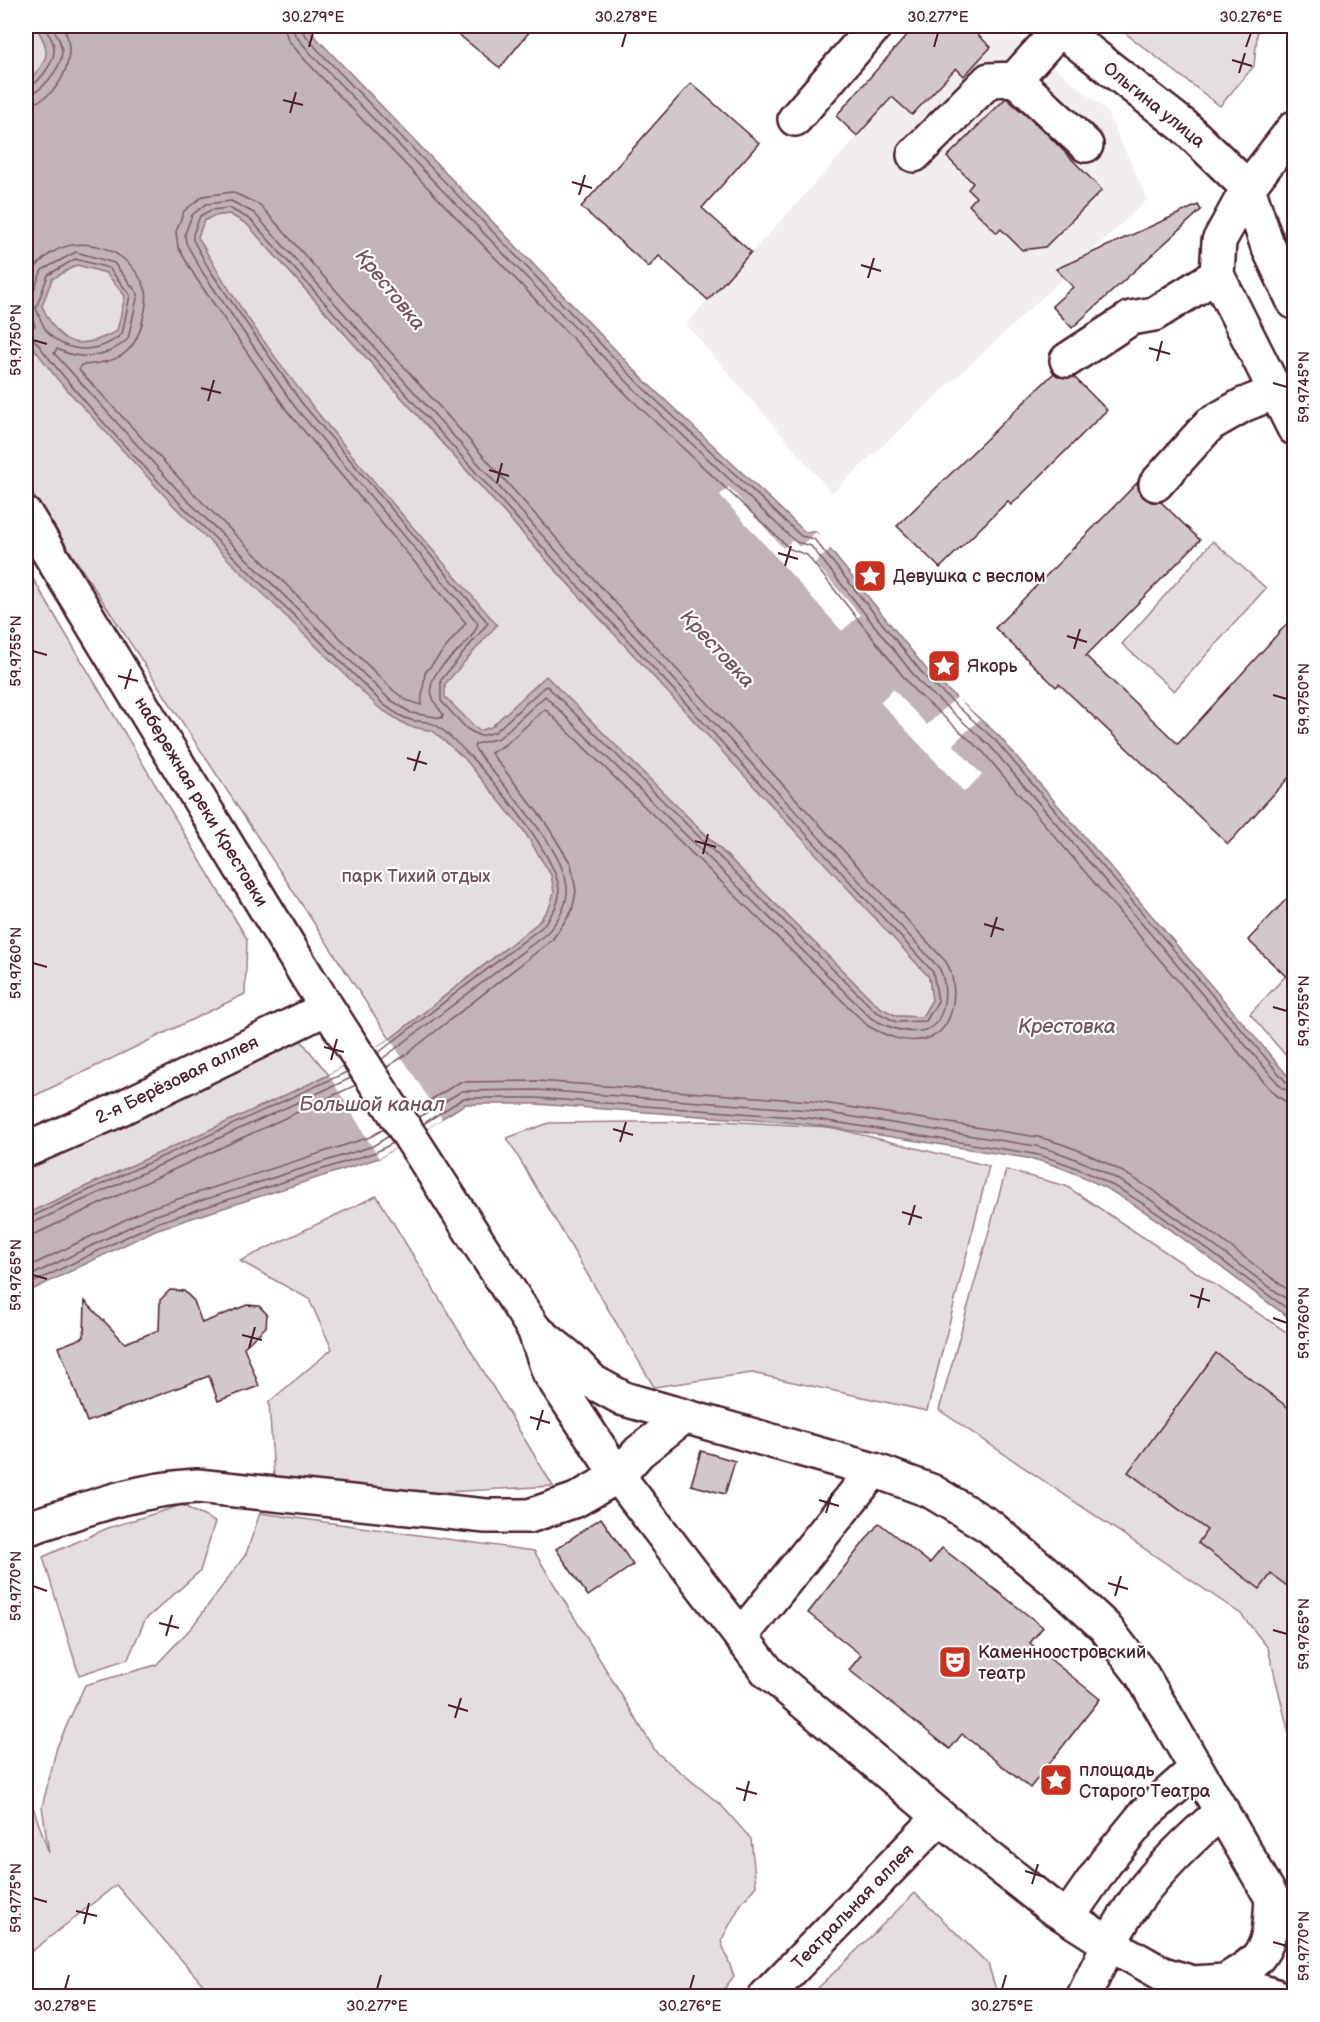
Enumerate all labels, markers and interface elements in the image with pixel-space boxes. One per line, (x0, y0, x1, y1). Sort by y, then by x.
text: 30.279°E (282, 8, 344, 27)
text: 30.278°E (595, 8, 657, 27)
text: 30.277°E (907, 8, 969, 27)
text: 30.276°E (1220, 8, 1283, 27)
street label: Ольгина улица (1099, 58, 1209, 153)
water label: Крестовка (350, 244, 430, 336)
text: 59.9750°N (7, 304, 26, 376)
text: 59.9745°N (1295, 351, 1314, 423)
place icon: Девушка с веслом (852, 558, 888, 594)
place label: Девушка с веслом (893, 566, 1046, 587)
water label: Крестовка (675, 605, 759, 693)
text: 59.9755°N (7, 615, 26, 687)
place icon: Якорь (926, 648, 962, 684)
place label: Якорь (967, 656, 1017, 677)
text: 59.9750°N (1295, 663, 1314, 735)
street label: набережная реки Крестовки (130, 693, 272, 911)
park label: парк Тихий отдых (342, 866, 490, 887)
text: 59.9760°N (7, 927, 26, 999)
text: 59.9755°N (1295, 975, 1314, 1047)
water label: Крестовка (1018, 1015, 1116, 1039)
street label: 2-я Берёзовая аллея (92, 1031, 262, 1129)
water label: Большой канал (299, 1093, 445, 1117)
text: 59.9765°N (7, 1239, 26, 1311)
text: 59.9760°N (1295, 1287, 1314, 1359)
text: 59.9770°N (7, 1551, 26, 1621)
text: 59.9765°N (1295, 1598, 1314, 1670)
place label: Каменноостровский театр (978, 1642, 1146, 1684)
theatre icon: Каменноостровский театр (937, 1644, 973, 1680)
place label: площадь Старого Театра (1079, 1760, 1211, 1802)
place icon: площадь Старого Театра (1038, 1762, 1074, 1798)
street label: Театральная аллея (788, 1840, 918, 1974)
text: 59.9775°N (7, 1863, 26, 1933)
text: 59.9770°N (1295, 1911, 1314, 1981)
text: 30.278°E (34, 1997, 96, 2016)
text: 30.277°E (346, 1997, 408, 2016)
text: 30.276°E (659, 1997, 722, 2016)
text: 30.275°E (971, 1997, 1033, 2016)

